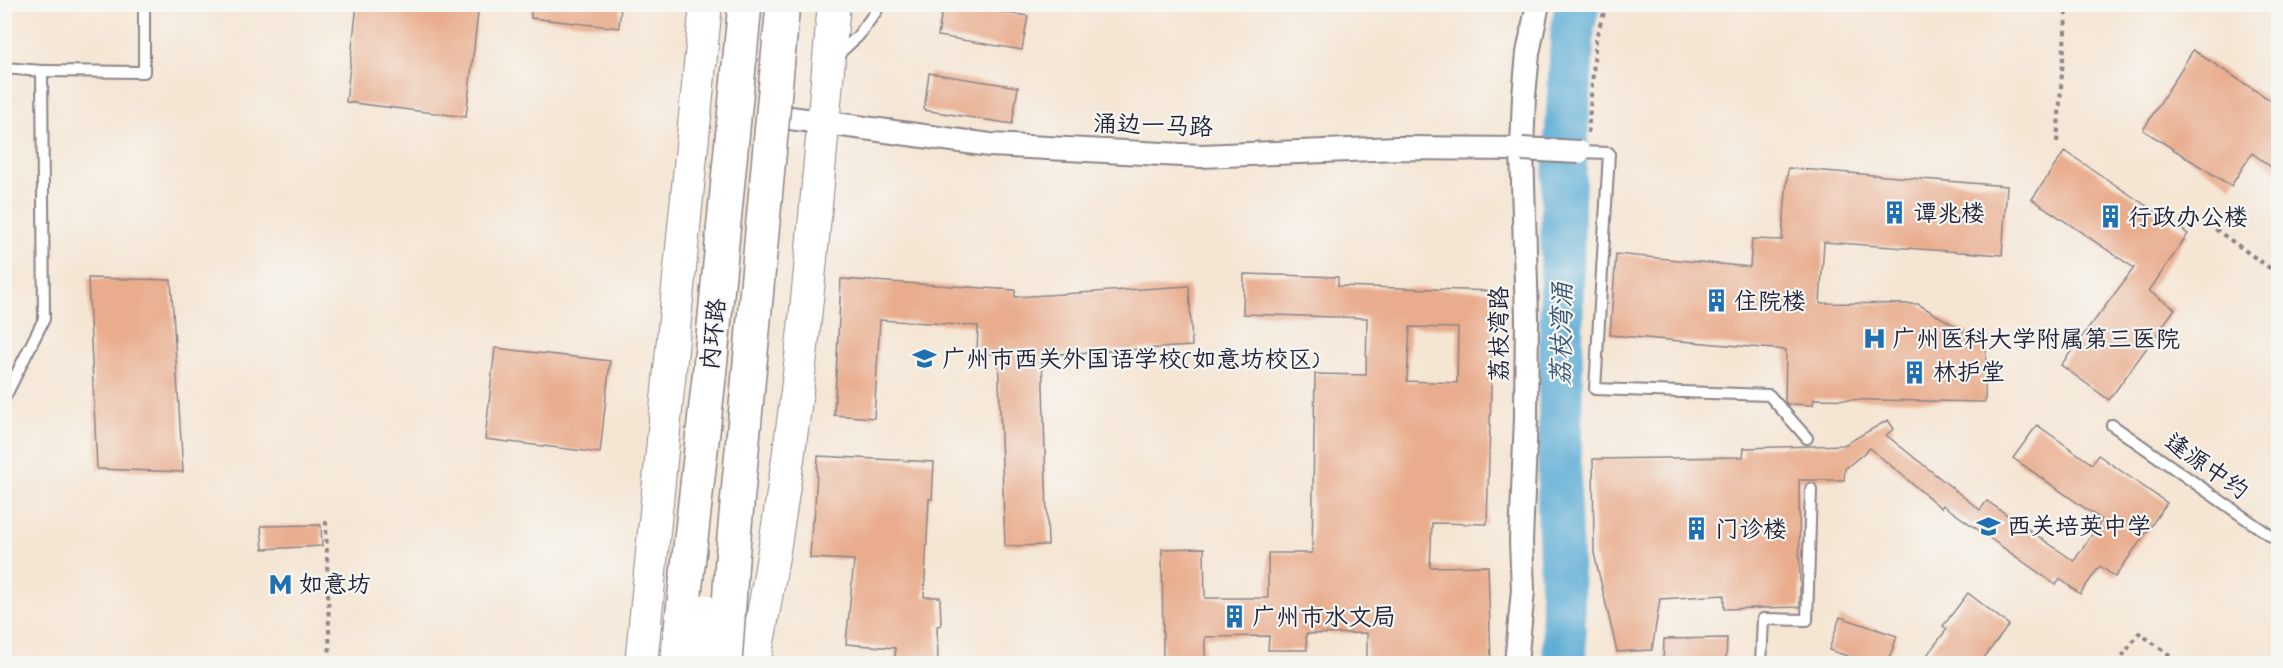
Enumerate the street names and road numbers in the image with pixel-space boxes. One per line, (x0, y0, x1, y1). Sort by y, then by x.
street label: 涌边一马路 (1092, 108, 1213, 147)
street label: 荔枝湾路 (1484, 286, 1519, 382)
street label: 内环路 (694, 297, 737, 372)
street label: 逢源中约 (2156, 426, 2255, 510)

